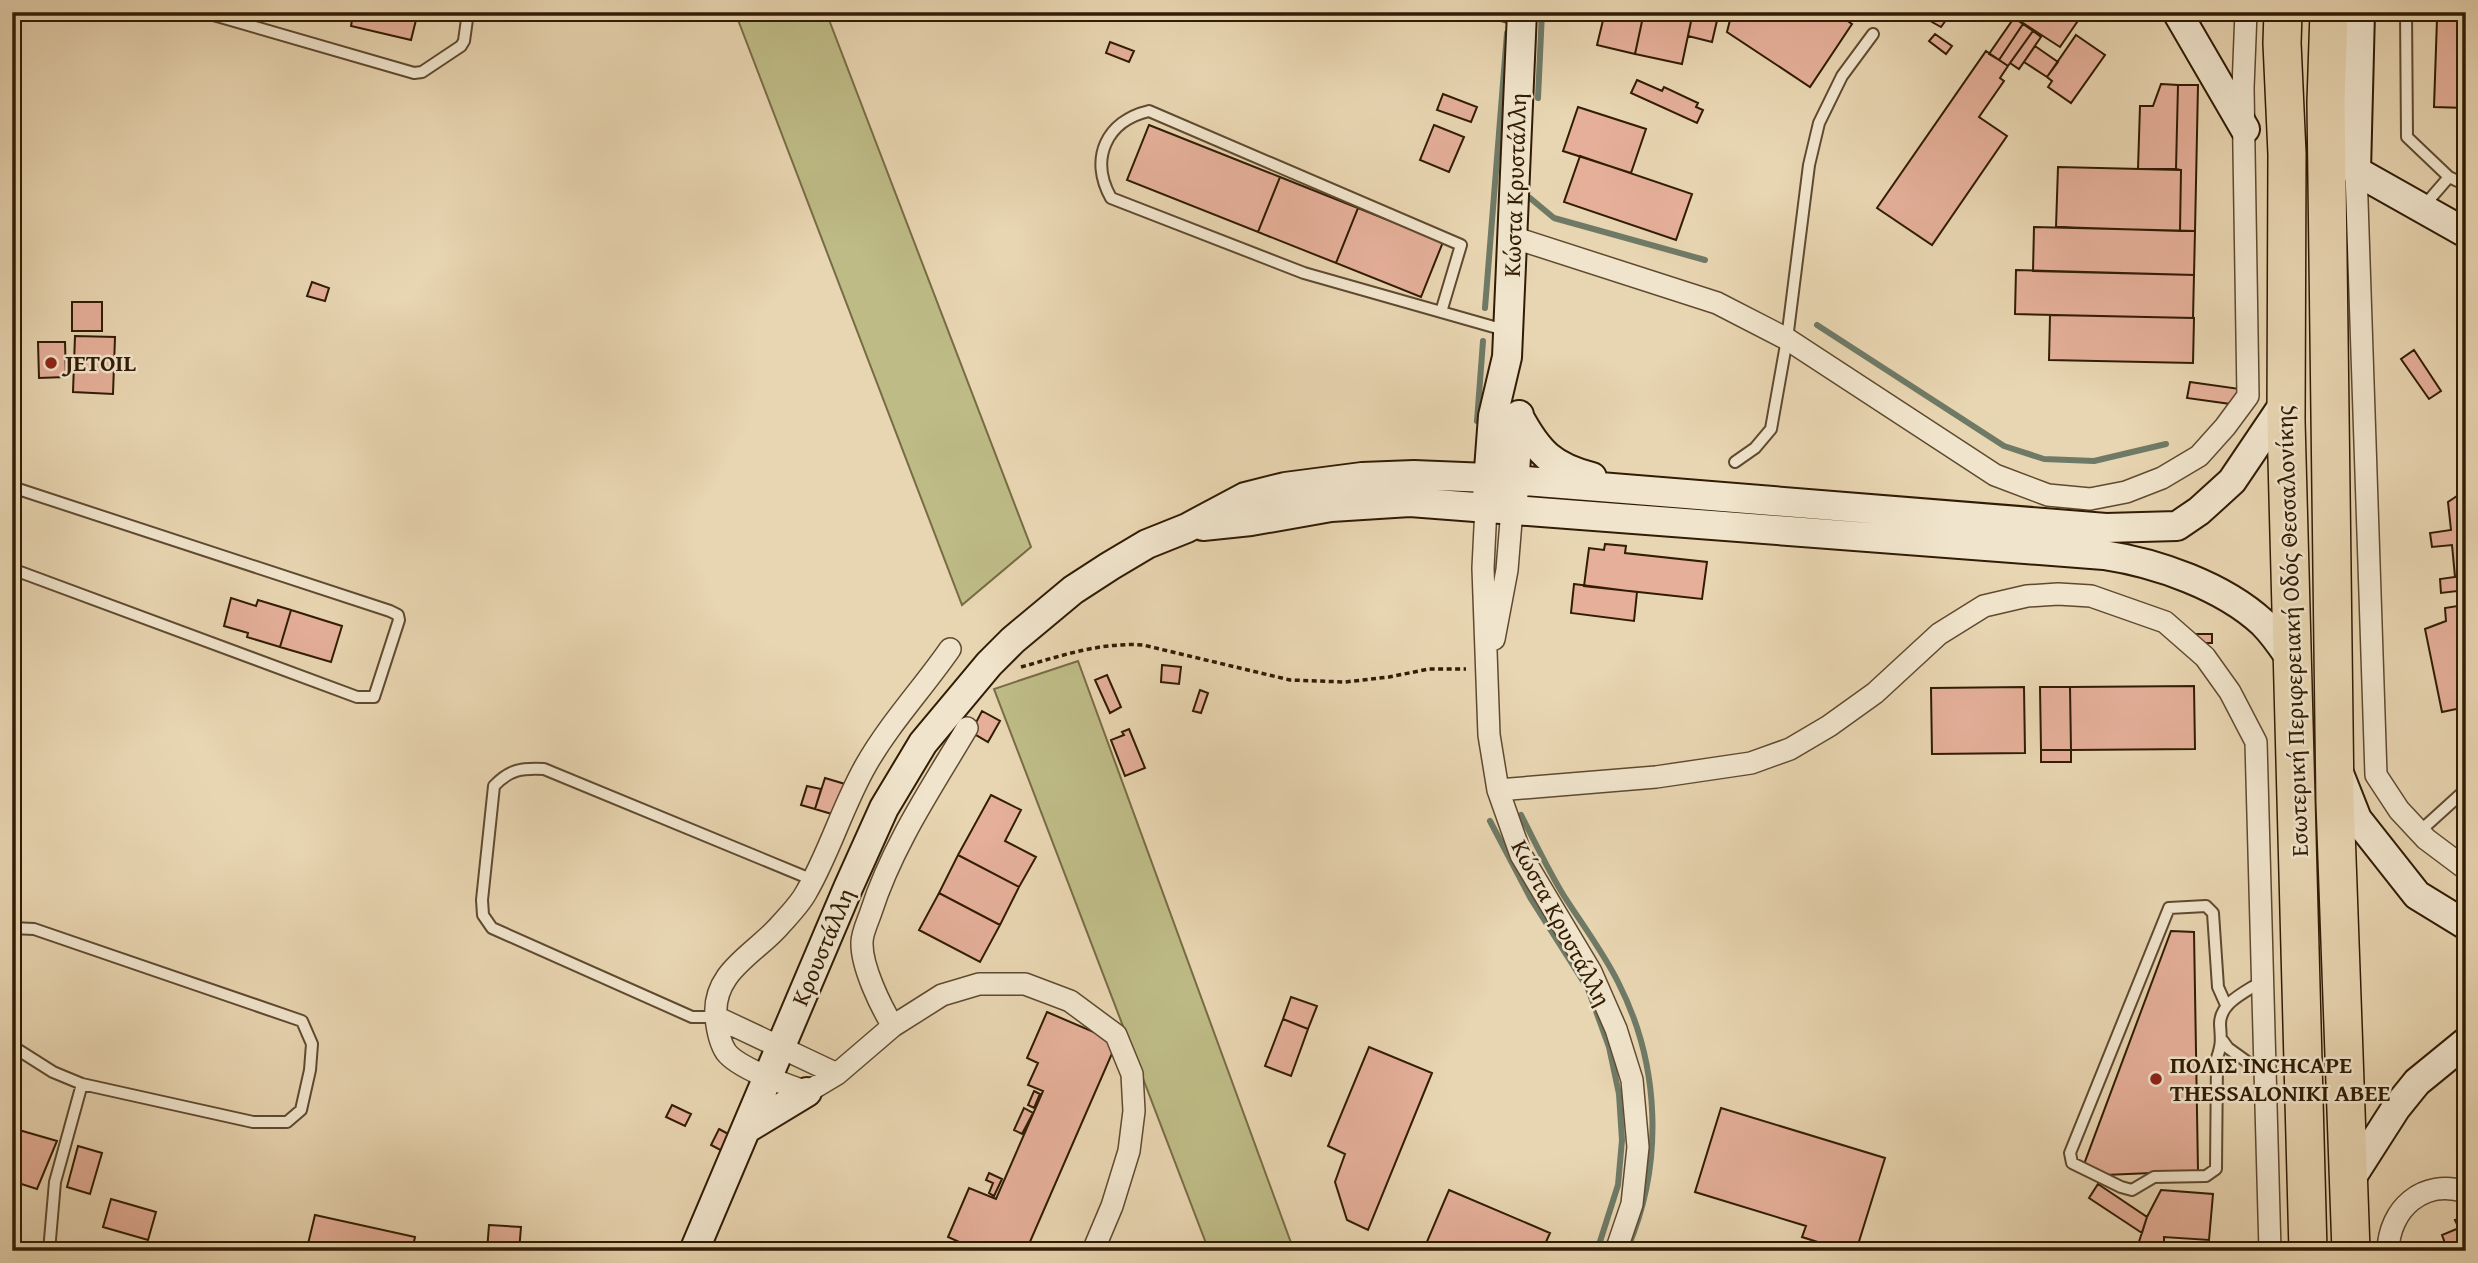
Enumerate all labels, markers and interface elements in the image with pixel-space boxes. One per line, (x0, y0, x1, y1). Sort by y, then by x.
street label: Κώστα Κρυστάλλη (1494, 92, 1535, 278)
place label: JETOIL (61, 345, 136, 380)
marker: JETOIL (43, 355, 59, 371)
street label: Εσωτερική Περιφερειακή Οδός Θεσσαλονίκης (2266, 405, 2317, 857)
street label: Κώστα Κρυστάλλη (1503, 833, 1620, 1012)
street label: Κρουστάλλη (782, 883, 863, 1011)
place label: ΠΟΛΙΣ INCHCAPE THESSALONIKI ΑΒΕΕ (2170, 1047, 2390, 1110)
marker: ΠΟΛΙΣ INCHCAPE THESSALONIKI ΑΒΕΕ (2148, 1071, 2164, 1087)

